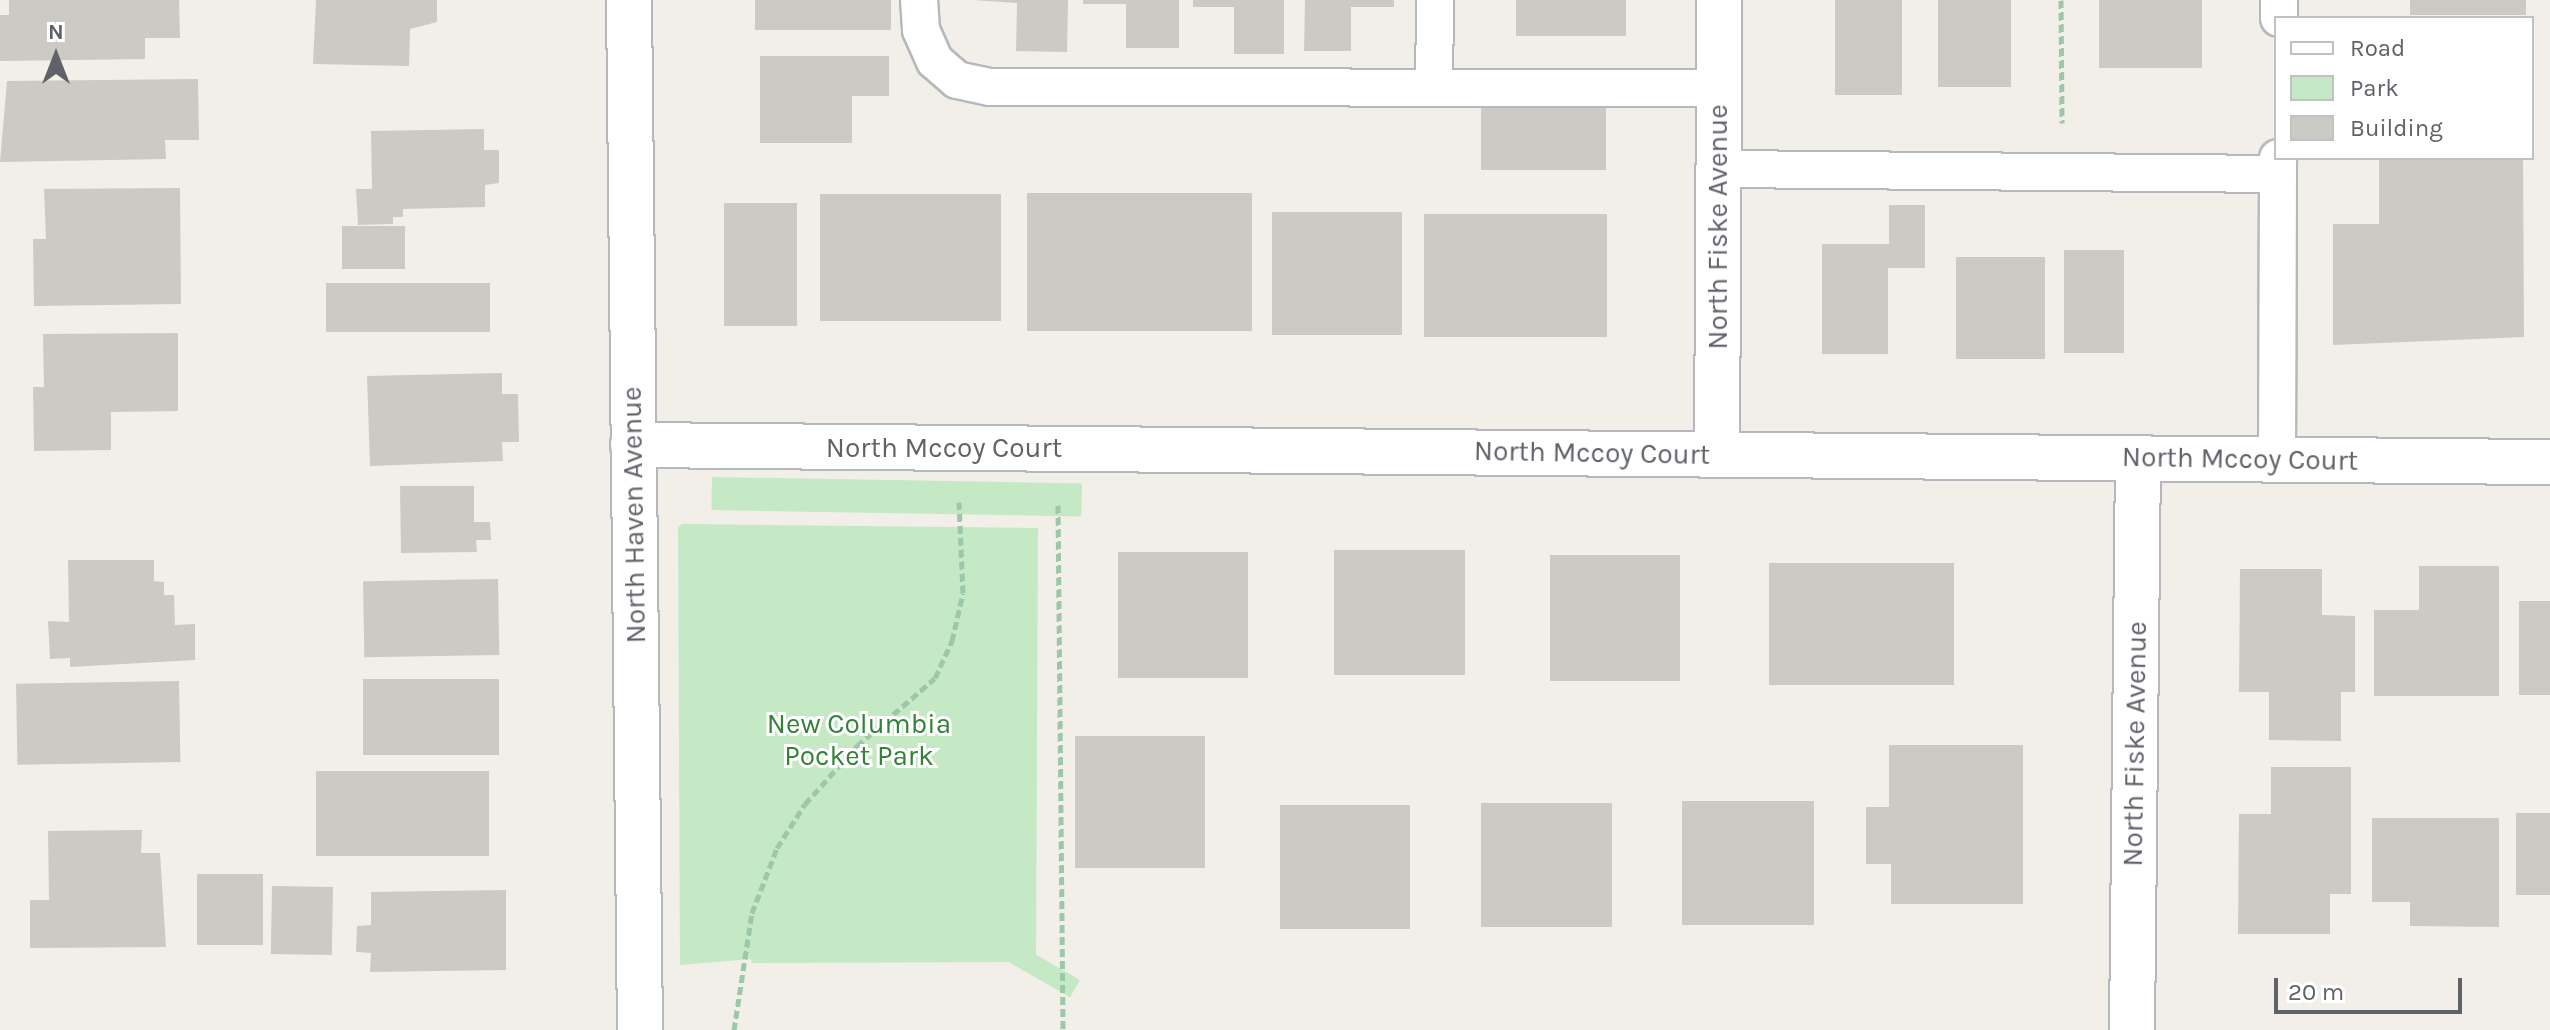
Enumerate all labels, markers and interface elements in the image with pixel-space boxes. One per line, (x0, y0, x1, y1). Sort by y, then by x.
north arrow (16, 16, 96, 96)
legend (2274, 16, 2534, 160)
text: N (48, 19, 64, 45)
text: Road (2350, 34, 2405, 62)
text: Park (2350, 74, 2399, 102)
street label: North Fiske Avenue (1701, 104, 1735, 350)
text: Building (2350, 114, 2443, 142)
street label: North Haven Avenue (615, 386, 653, 644)
street label: North Mccoy Court (826, 431, 1062, 465)
street label: North Mccoy Court (1474, 434, 1710, 472)
street label: North Mccoy Court (2122, 440, 2358, 478)
street label: North Fiske Avenue (2116, 621, 2154, 867)
park label: New Columbia Pocket Park (767, 707, 951, 773)
scale bar (2278, 962, 2466, 1012)
text: 20 m (2288, 978, 2344, 1006)

